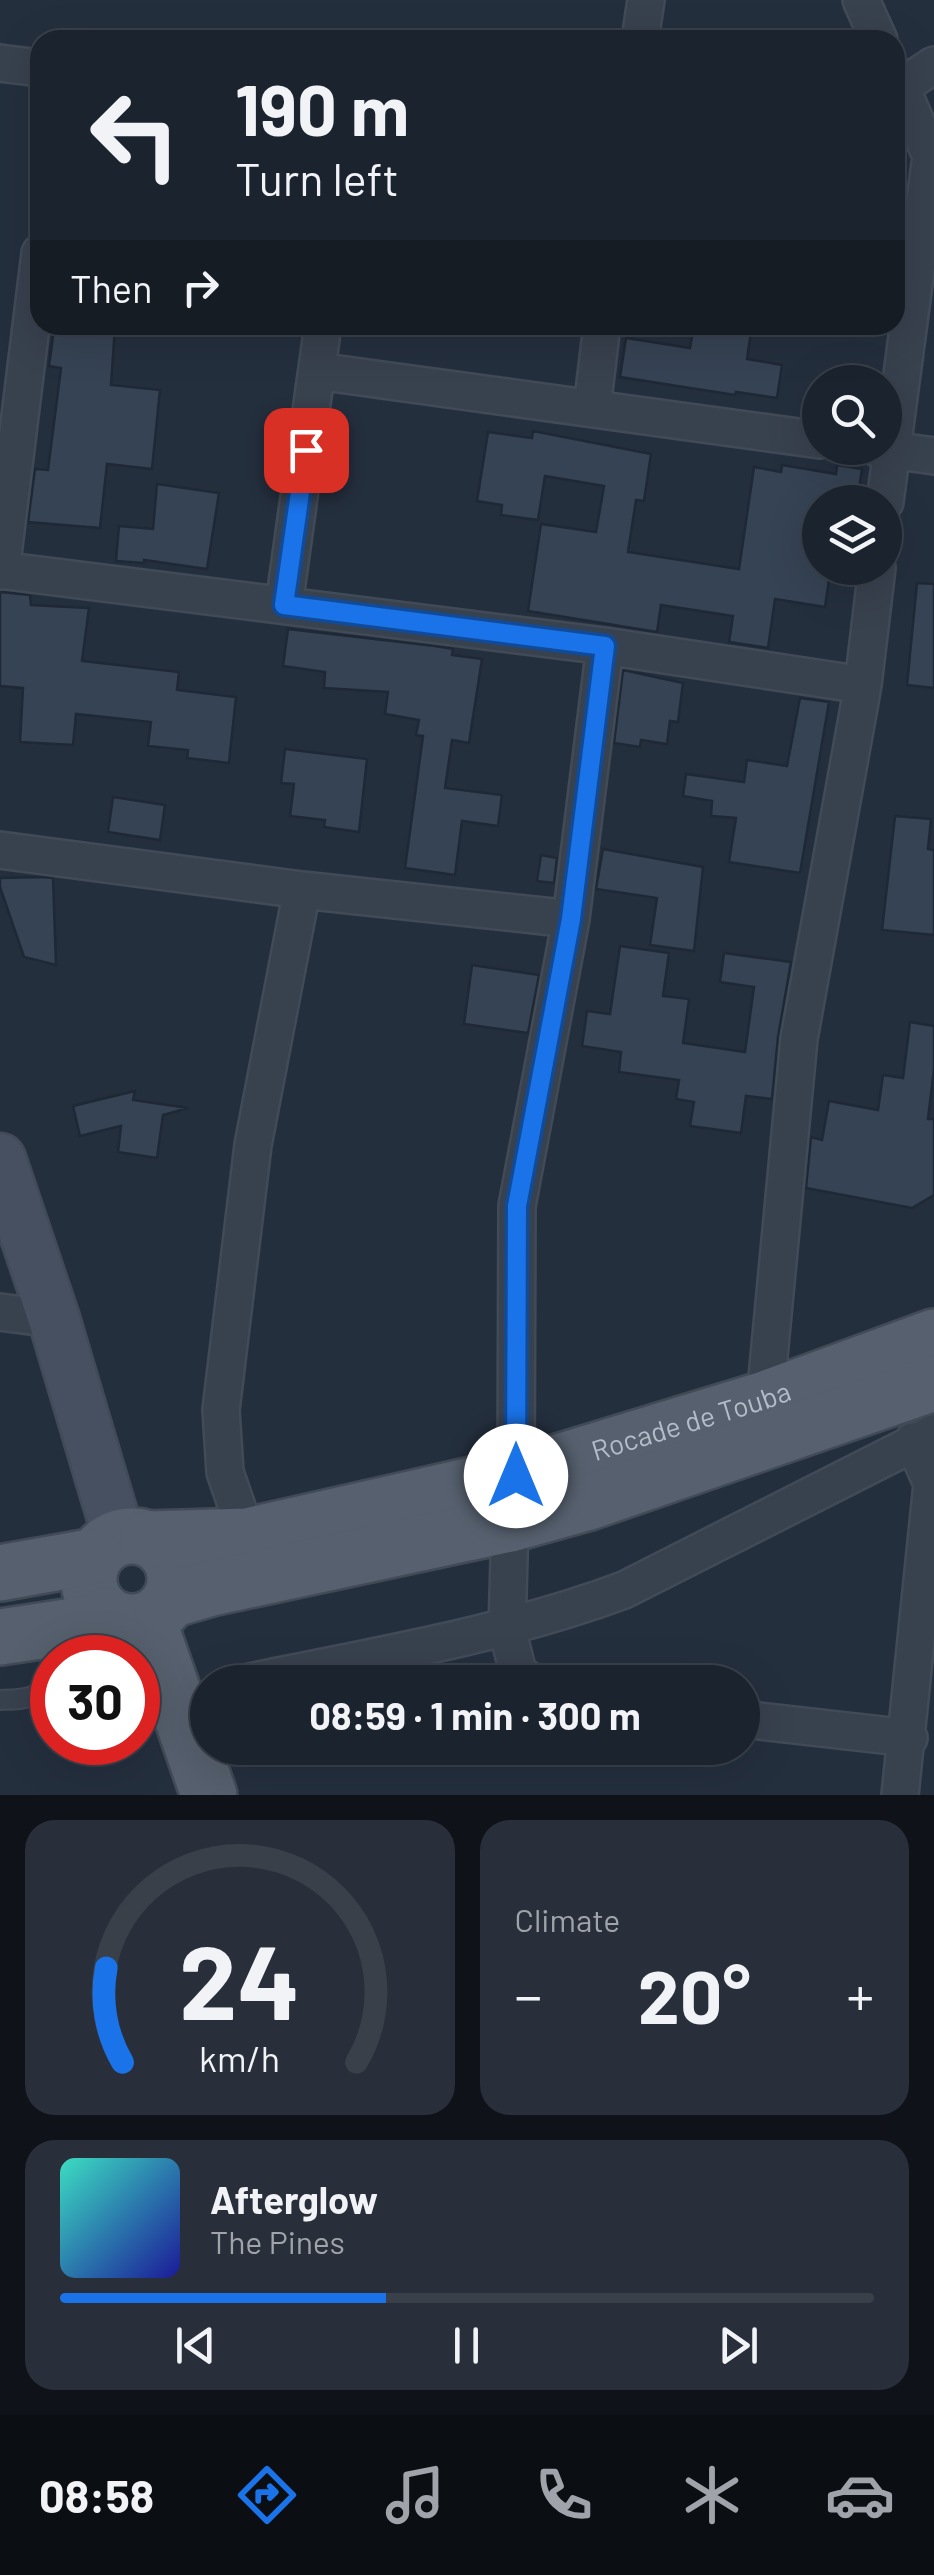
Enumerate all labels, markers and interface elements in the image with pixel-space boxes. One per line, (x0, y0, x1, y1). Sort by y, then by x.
text: 190 m (235, 66, 409, 150)
icon: left (70, 70, 200, 200)
text: Turn left (235, 151, 399, 205)
icon: right (173, 260, 228, 315)
text: Then (70, 265, 153, 311)
map controls (802, 365, 902, 585)
button: search (802, 365, 902, 465)
pin (264, 408, 349, 493)
icon: arrive (279, 423, 334, 478)
button: layers (802, 485, 902, 585)
street label: Rocade de Touba (587, 1373, 795, 1467)
position arrow (464, 1424, 568, 1528)
speed limit sign: 30 (30, 1635, 160, 1765)
text: 08:59 · 1 min · 300 m (309, 1692, 641, 1738)
text: Climate (515, 1900, 620, 1938)
text: 24 (179, 1916, 300, 2041)
text: 20° (638, 1949, 751, 2039)
text: − (515, 1961, 542, 2027)
text: + (846, 1961, 874, 2027)
text: km/h (199, 2036, 280, 2079)
text: Afterglow (210, 2176, 378, 2222)
text: The Pines (210, 2222, 345, 2260)
icon: previous (168, 2318, 223, 2373)
icon: pause (439, 2318, 494, 2373)
icon: next (711, 2318, 766, 2373)
icon: directions (232, 2460, 302, 2530)
icon: music (380, 2460, 450, 2530)
icon: phone (529, 2460, 599, 2530)
icon: climate (677, 2460, 747, 2530)
icon: car (825, 2460, 895, 2530)
text: 08:58 (39, 2468, 154, 2522)

